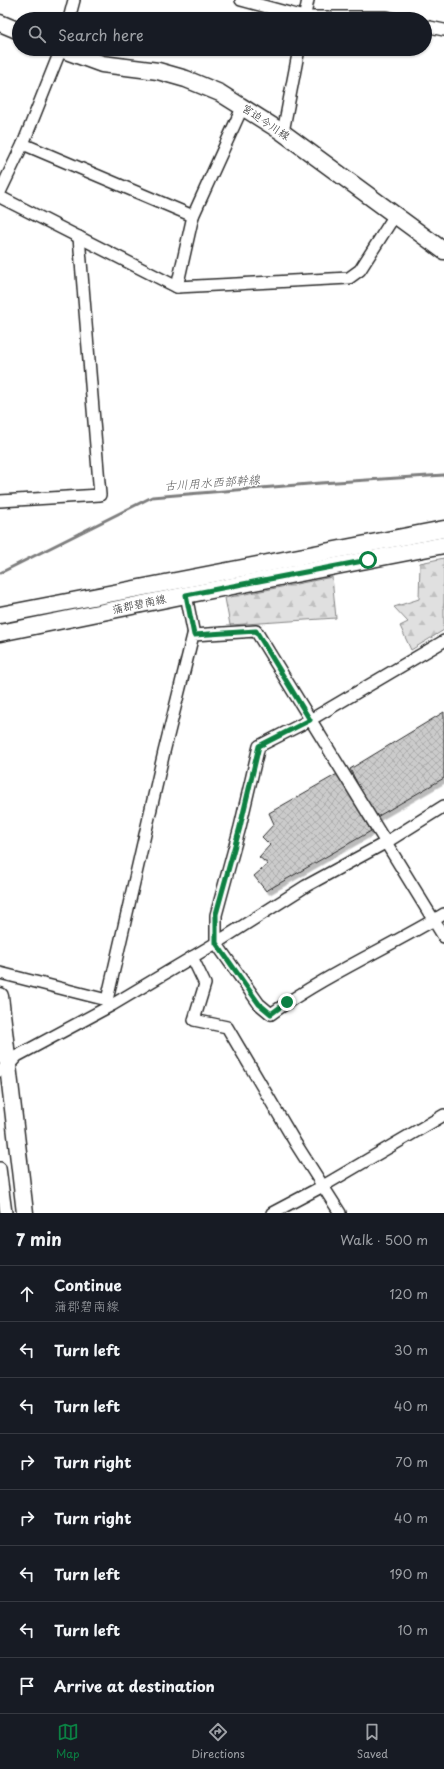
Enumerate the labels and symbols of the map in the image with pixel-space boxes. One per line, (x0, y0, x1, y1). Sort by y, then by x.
street label: 宮迫今川線 (239, 99, 294, 144)
water label: 古川用水西部幹線 (163, 470, 261, 494)
route start (359, 551, 377, 569)
street label: 蒲郡碧南線 (110, 589, 168, 618)
route end (278, 993, 296, 1011)

